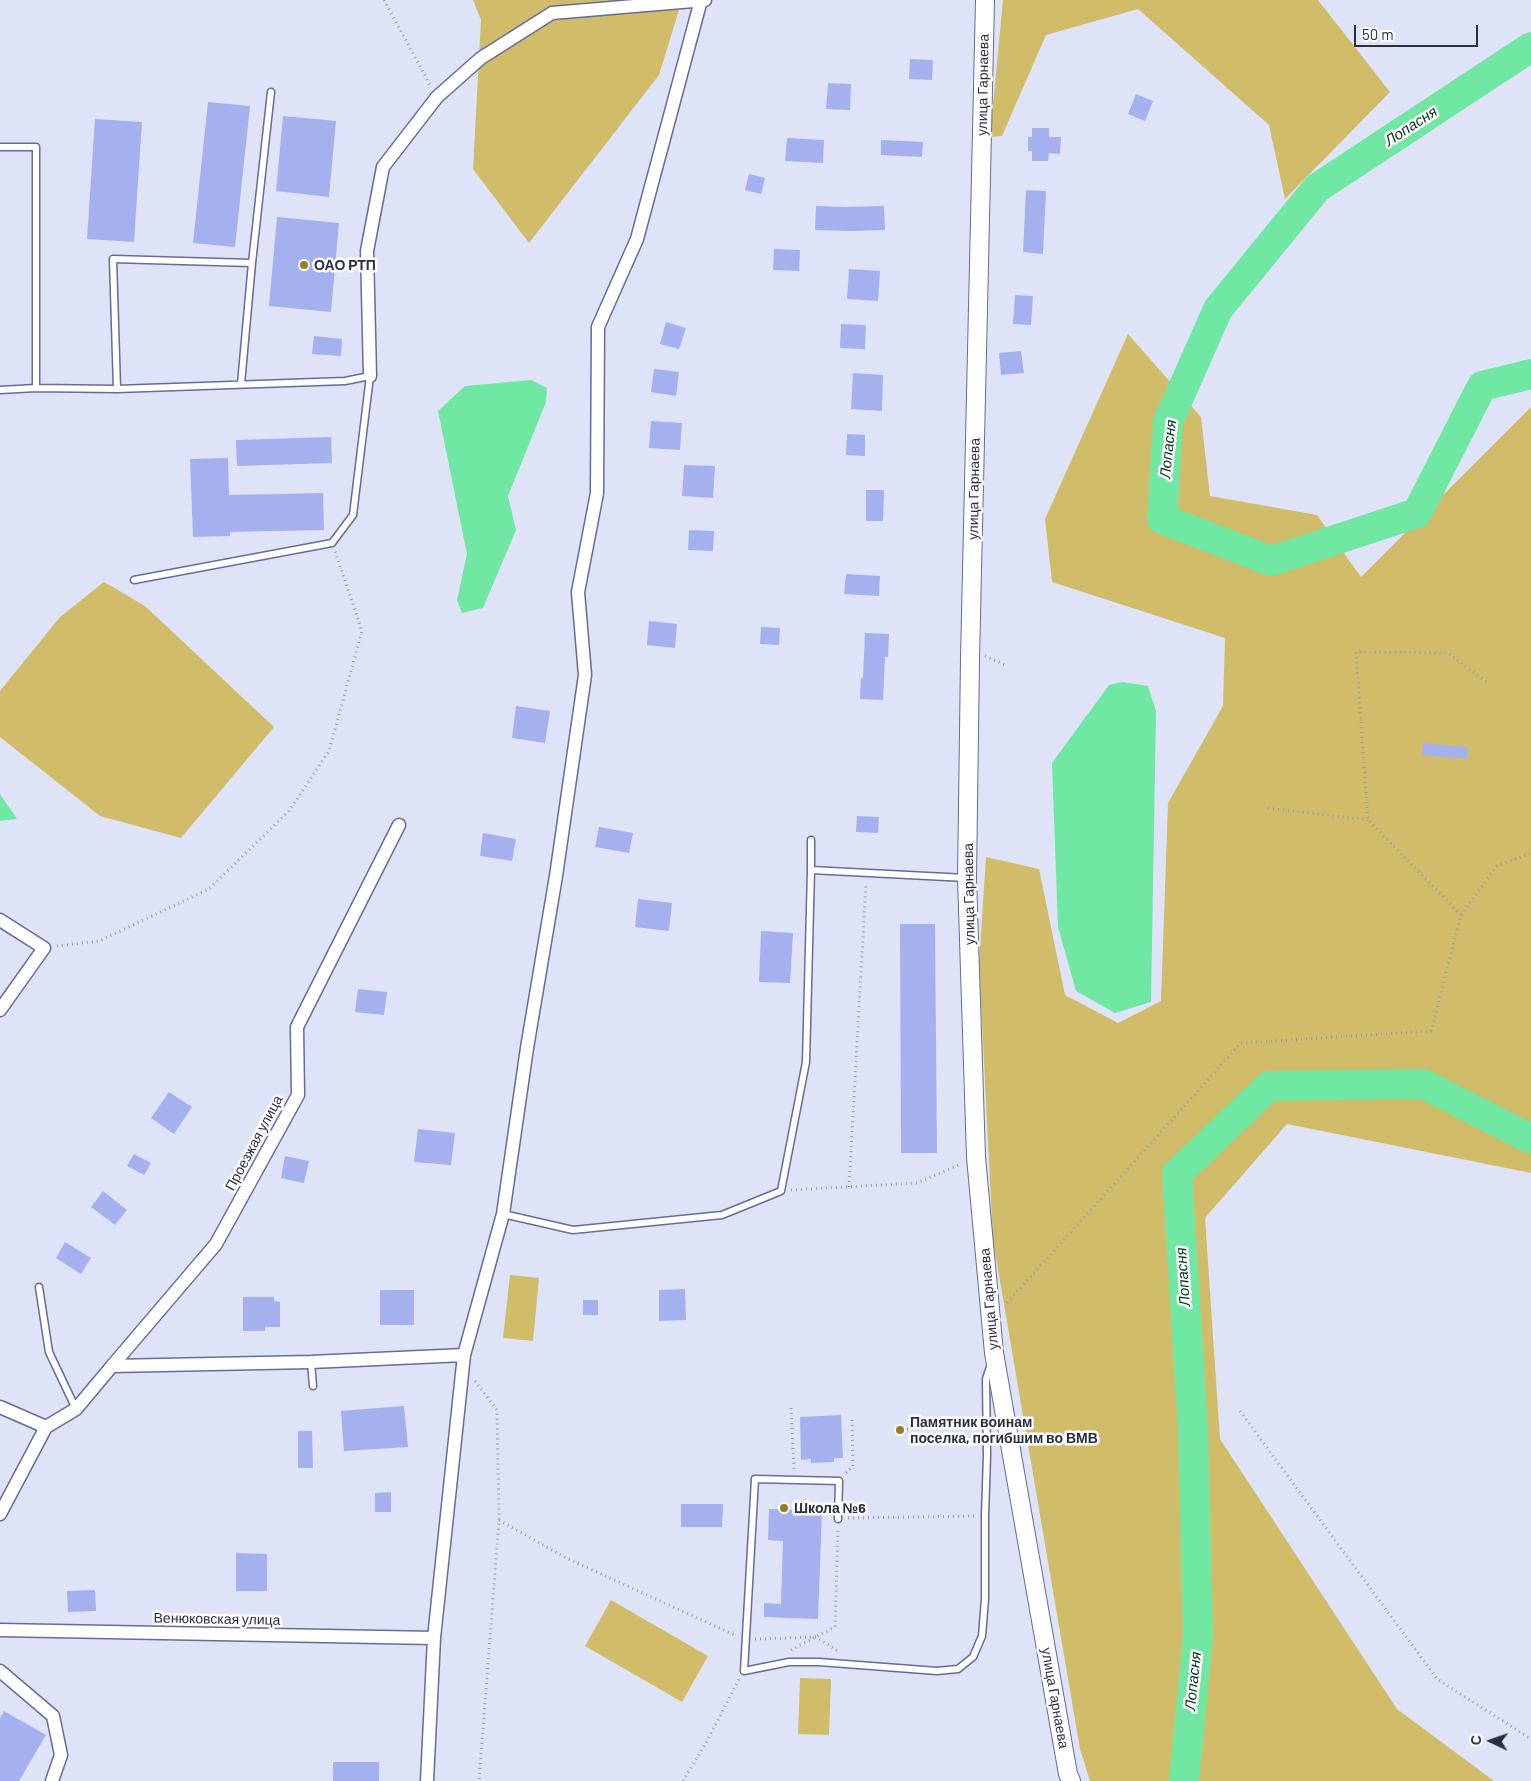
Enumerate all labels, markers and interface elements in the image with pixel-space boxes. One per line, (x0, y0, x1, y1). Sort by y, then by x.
scale bar (1356, 15, 1480, 47)
text: 50 m (1362, 25, 1394, 43)
street label: улица Гарнаева (974, 34, 992, 136)
water label: Лопасня (1381, 102, 1441, 150)
place label: ОАО РТП (314, 257, 376, 273)
marker: ОАО РТП (298, 259, 310, 271)
water label: Лопасня (1156, 419, 1180, 479)
street label: улица Гарнаева (965, 438, 983, 540)
street label: улица Гарнаева (960, 843, 978, 945)
street label: Проезжая улица (222, 1092, 286, 1194)
street label: улица Гарнаева (976, 1247, 1002, 1351)
water label: Лопасня (1172, 1247, 1194, 1307)
place label: Памятник воинам поселка, погибшим во ВМВ (910, 1414, 1098, 1446)
marker: Памятник воинам поселка, погибшим во ВМВ (894, 1424, 906, 1436)
place label: Школа №6 (794, 1500, 866, 1516)
marker: Школа №6 (778, 1502, 790, 1514)
street label: Венюковская улица (153, 1609, 281, 1629)
street label: улица Гарнаева (1038, 1646, 1072, 1750)
water label: Лопасня (1181, 1651, 1205, 1711)
north arrow (1466, 1716, 1516, 1766)
text: С (1467, 1735, 1484, 1746)

